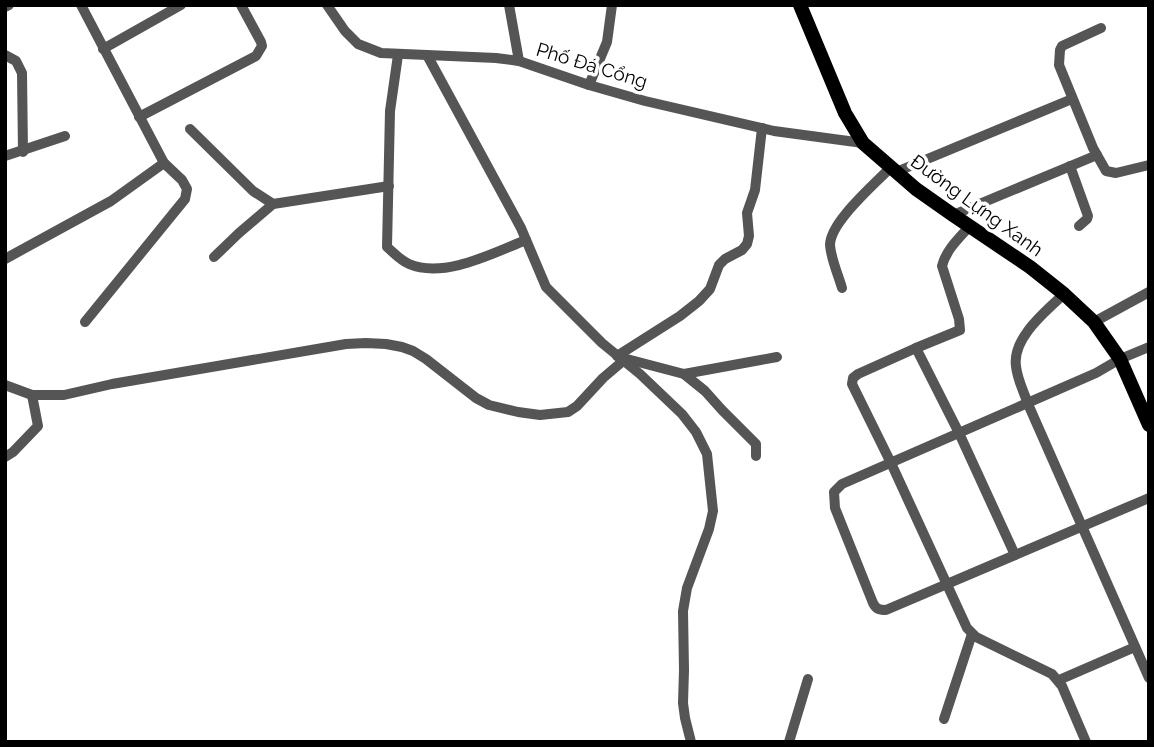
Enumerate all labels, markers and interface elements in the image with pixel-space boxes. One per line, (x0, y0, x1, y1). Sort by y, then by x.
street label: Phố Đá Cổng (534, 38, 650, 92)
street label: Đường Lựng Xanh (907, 150, 1047, 260)

